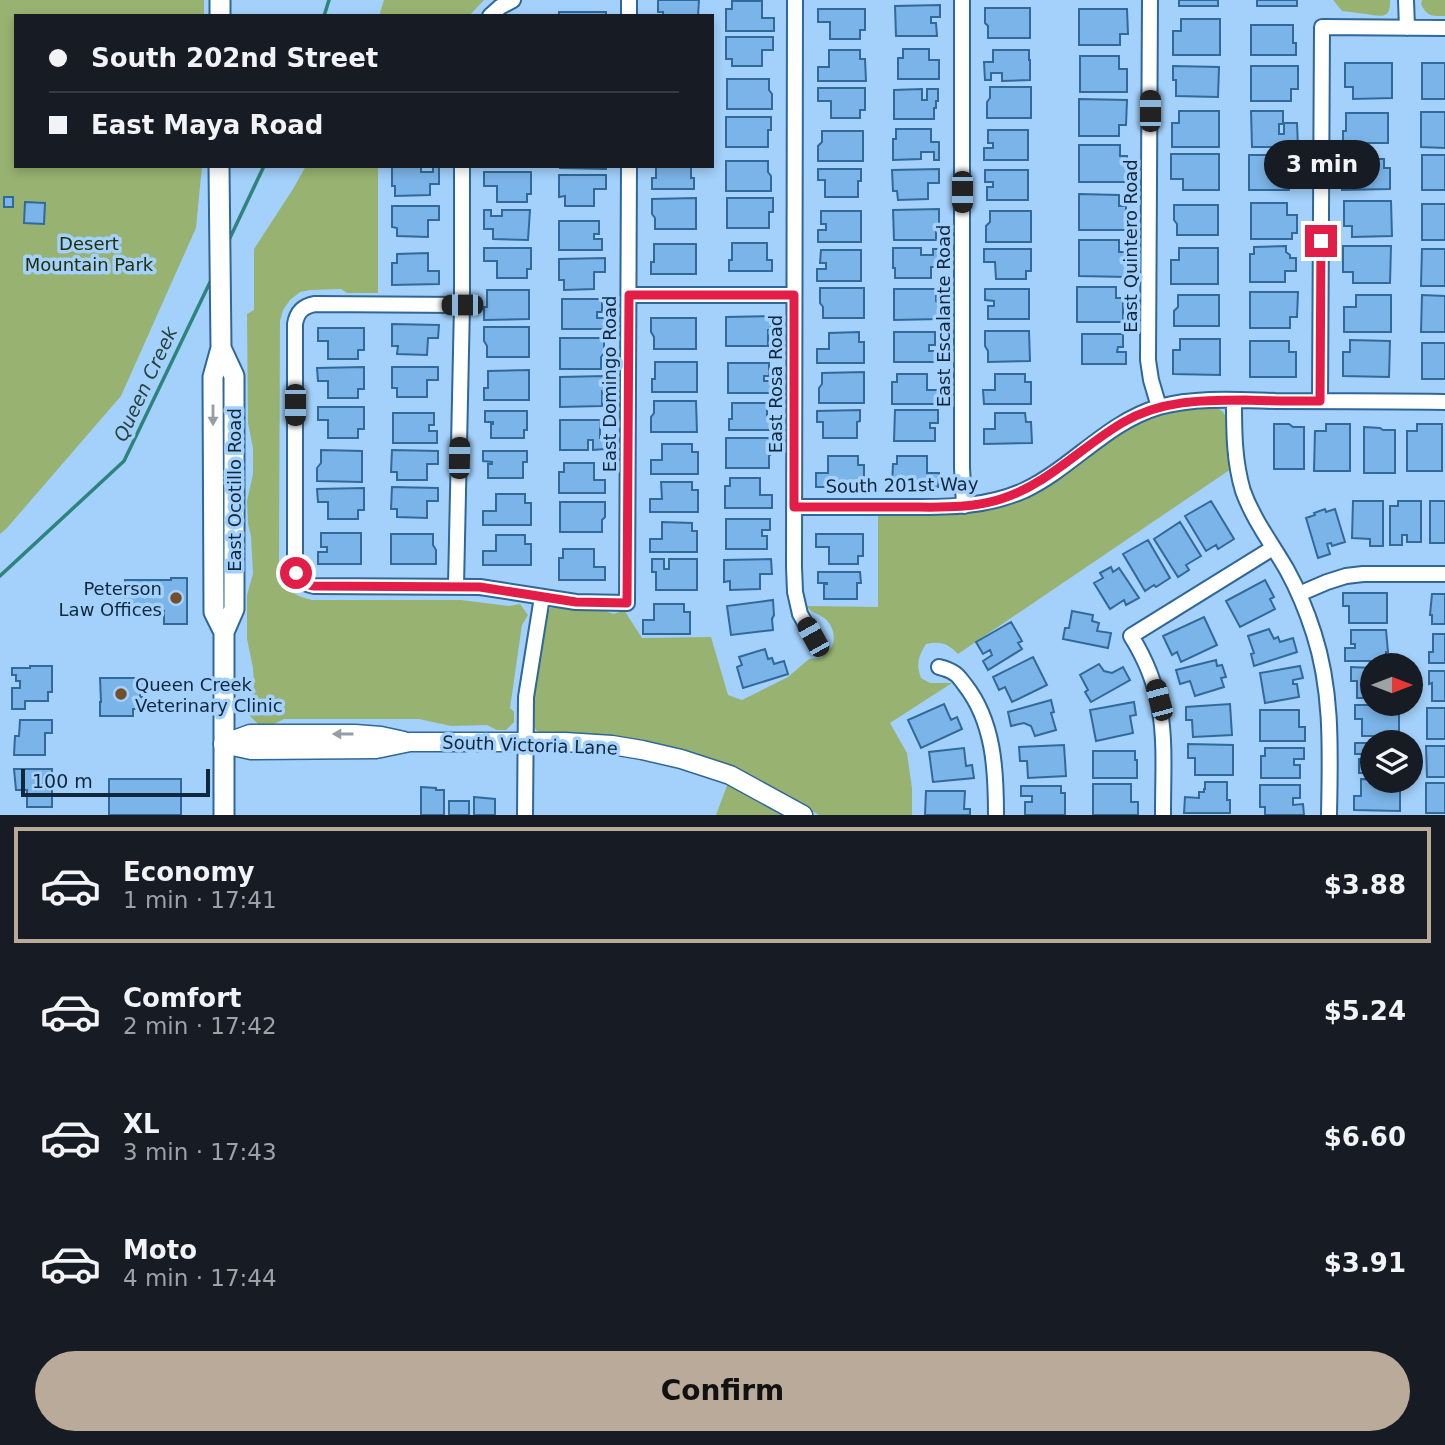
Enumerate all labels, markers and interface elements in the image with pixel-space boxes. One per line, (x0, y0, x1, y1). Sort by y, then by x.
text: South 202nd Street (91, 43, 378, 73)
car (1140, 90, 1161, 132)
text: East Maya Road (91, 110, 323, 140)
callout: 3 min (1263, 140, 1379, 188)
text: 3 min (1286, 151, 1358, 177)
street label: East Quintero Road (1120, 159, 1141, 333)
car (952, 171, 973, 213)
street label: East Escalante Road (933, 225, 954, 407)
route end (1305, 225, 1337, 257)
park label: Desert Mountain Park (25, 233, 154, 275)
car (442, 295, 484, 316)
street label: East Domingo Road (599, 296, 620, 472)
street label: East Rosa Road (765, 315, 786, 453)
water label: Queen Creek (109, 322, 182, 445)
car (285, 384, 306, 426)
one-way arrow (207, 404, 219, 426)
street label: East Ocotillo Road (224, 408, 245, 572)
car (449, 437, 470, 479)
street label: South 201st Way (825, 473, 979, 497)
route start (280, 557, 312, 589)
place label: Peterson Law Offices (59, 578, 162, 620)
marker: Peterson Law Offices (168, 590, 184, 606)
car (794, 614, 833, 660)
north arrow (1360, 653, 1423, 716)
map controls (1360, 653, 1423, 793)
place label: Queen Creek Veterinary Clinic (135, 674, 283, 716)
car (1144, 677, 1175, 723)
marker: Queen Creek Veterinary Clinic (113, 686, 129, 702)
one-way arrow (332, 728, 354, 740)
button: layers (1360, 730, 1423, 793)
street label: South Victoria Lane (442, 731, 618, 759)
scale bar (21, 766, 210, 798)
text: 100 m (32, 770, 93, 792)
icon: car (39, 854, 102, 917)
text: Economy (123, 857, 254, 887)
text: $3.88 (1324, 870, 1406, 900)
text: 1 min · 17:41 (123, 887, 277, 913)
icon: car (39, 980, 102, 1043)
text: Comfort (123, 983, 241, 1013)
text: $5.24 (1324, 996, 1406, 1026)
text: 2 min · 17:42 (123, 1013, 277, 1039)
icon: car (39, 1106, 102, 1169)
text: XL (123, 1109, 160, 1139)
text: $6.60 (1324, 1122, 1406, 1152)
text: 3 min · 17:43 (123, 1139, 277, 1165)
icon: car (39, 1232, 102, 1295)
text: Moto (123, 1235, 197, 1265)
text: $3.91 (1324, 1248, 1406, 1278)
text: 4 min · 17:44 (123, 1265, 277, 1291)
button: Confirm (35, 1351, 1410, 1431)

